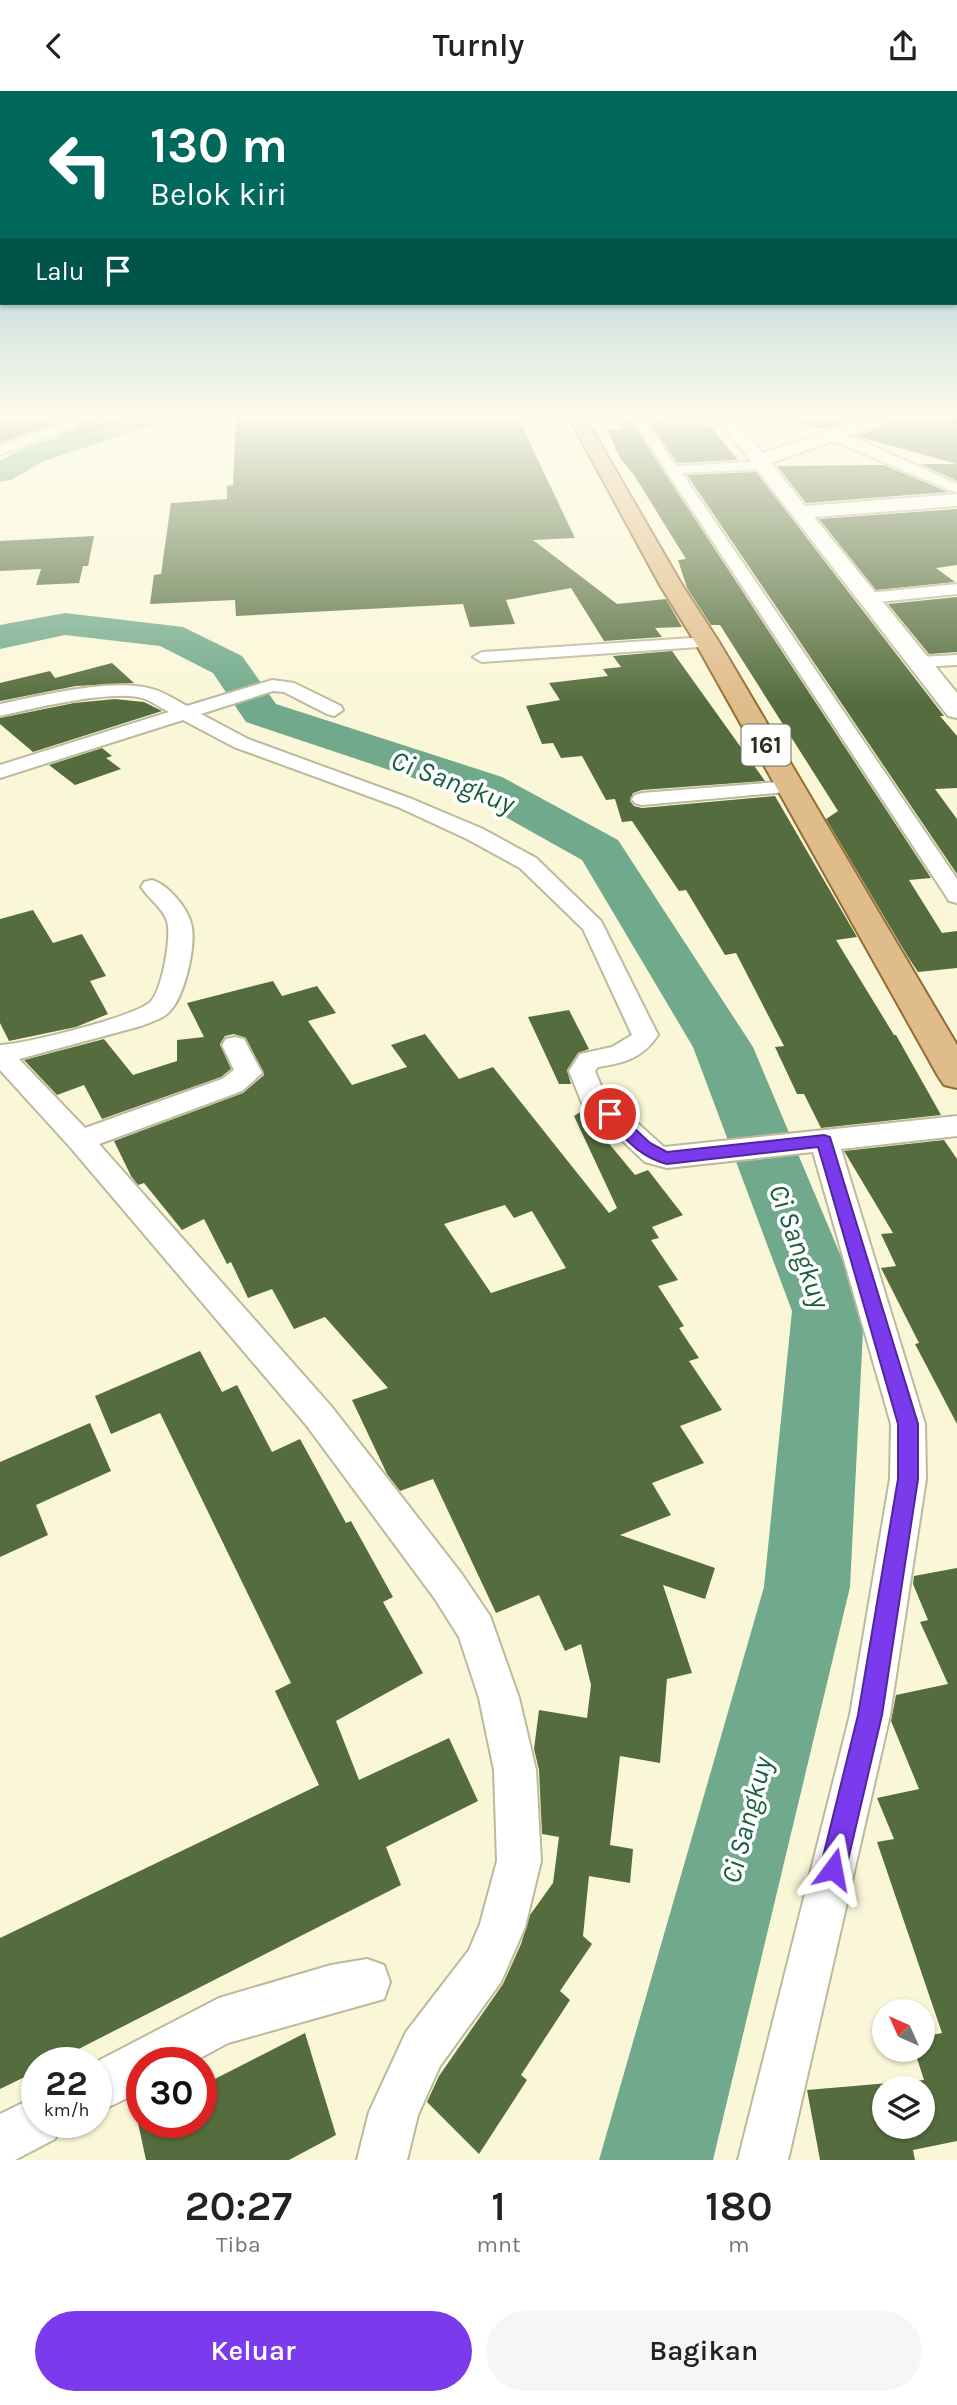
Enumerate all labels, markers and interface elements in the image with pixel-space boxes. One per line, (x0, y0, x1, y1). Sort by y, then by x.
icon: back (35, 27, 73, 65)
text: Turnly (433, 27, 524, 64)
icon: share (884, 27, 922, 65)
text: 130 m (150, 117, 288, 174)
icon: left (35, 119, 126, 210)
text: Belok kiri (150, 176, 287, 213)
icon: arrive (99, 252, 137, 290)
text: Lalu (35, 256, 85, 287)
road number: 161 (742, 725, 790, 765)
water label: Ci Sangkuy (386, 743, 520, 820)
pin (580, 1084, 640, 1144)
icon: arrive (591, 1095, 629, 1133)
water label: Ci Sangkuy (762, 1180, 837, 1313)
water label: Ci Sangkuy (714, 1753, 779, 1887)
position arrow (796, 1832, 870, 1906)
north arrow (872, 1999, 934, 2061)
map controls (872, 1999, 935, 2139)
speed limit sign: 30 (126, 2047, 217, 2138)
text: 22 (45, 2063, 88, 2104)
button: layers (872, 2076, 935, 2139)
text: km/h (44, 2099, 89, 2121)
text: 20:27 (184, 2181, 292, 2231)
text: 1 (491, 2181, 506, 2231)
text: 180 (705, 2181, 773, 2231)
text: Tiba (216, 2231, 261, 2258)
text: mnt (477, 2231, 521, 2258)
text: m (728, 2231, 750, 2258)
button: Keluar (35, 2311, 472, 2391)
button: Bagikan (486, 2311, 922, 2391)

